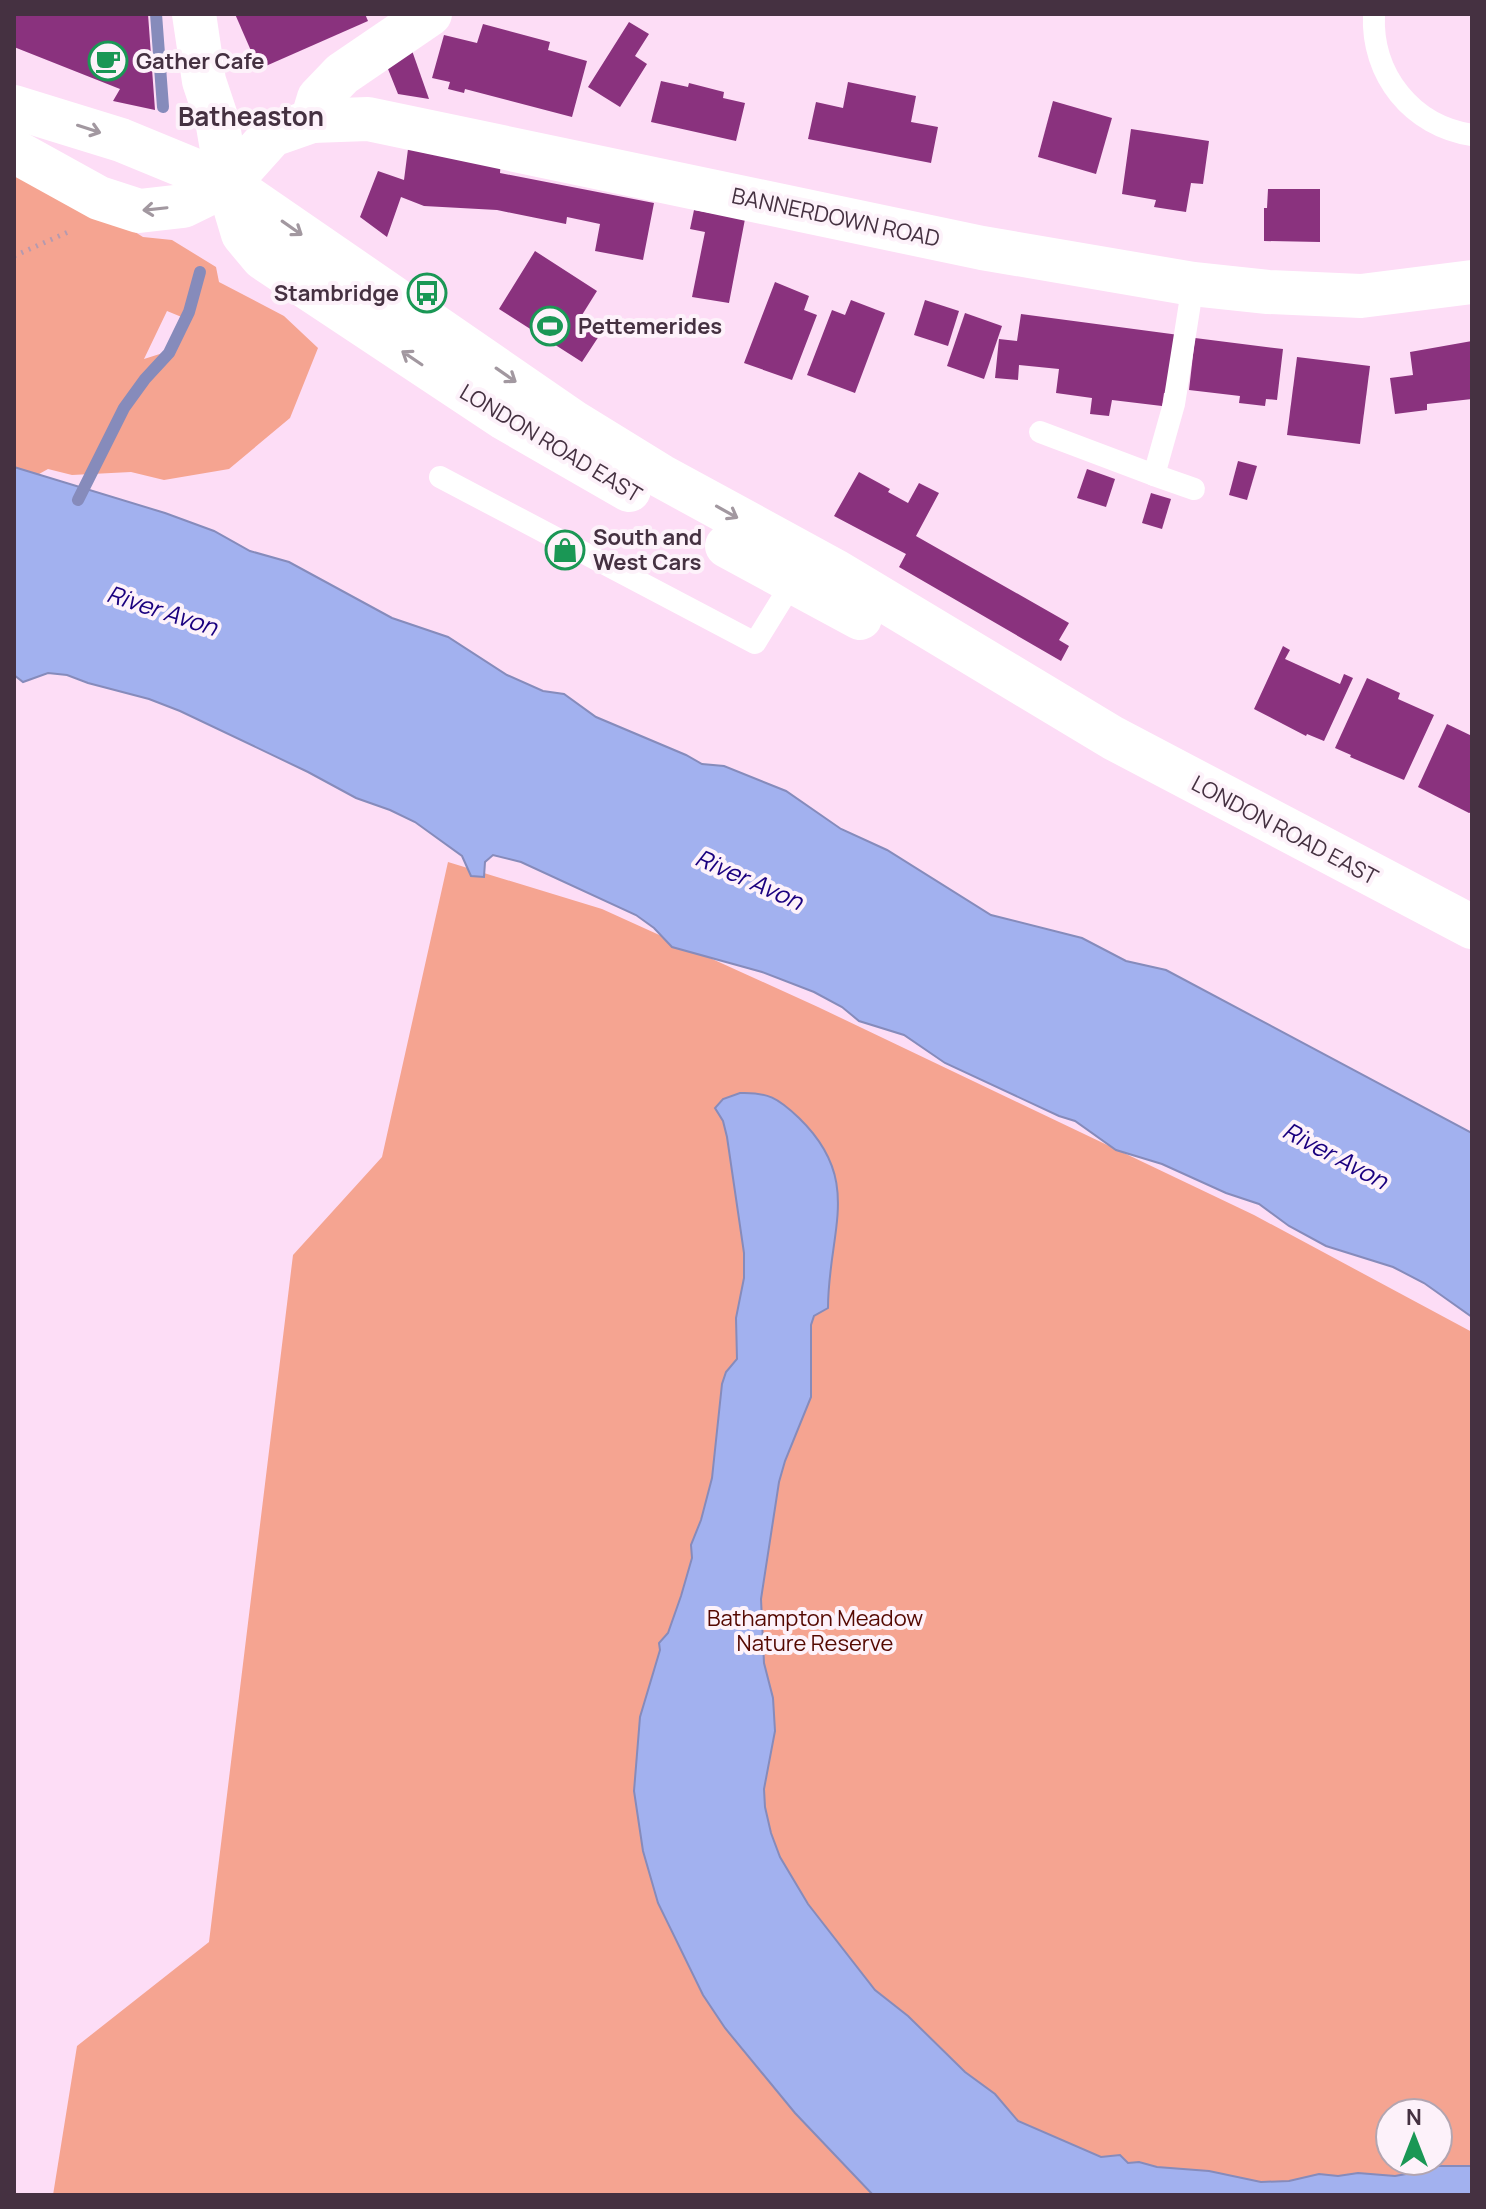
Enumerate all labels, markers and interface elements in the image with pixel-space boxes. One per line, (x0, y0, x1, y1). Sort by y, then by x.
cafe icon: Gather Cafe (87, 40, 129, 82)
place label: Gather Cafe (136, 46, 265, 76)
district label: Batheaston (178, 98, 324, 134)
one-way arrow (76, 123, 101, 138)
street label: BANNERDOWN ROAD (729, 180, 943, 254)
one-way arrow (142, 202, 169, 217)
one-way arrow (280, 220, 302, 236)
bus stop icon: Stambridge (406, 272, 448, 314)
place label: Stambridge (274, 278, 399, 308)
sports icon: Pettemerides (529, 305, 571, 347)
place label: Pettemerides (578, 311, 722, 341)
one-way arrow (401, 350, 424, 366)
one-way arrow (494, 367, 517, 383)
street label: LONDON ROAD EAST (455, 377, 647, 509)
one-way arrow (714, 505, 738, 521)
place label: South and West Cars (593, 522, 702, 577)
shop icon: South and West Cars (544, 529, 586, 571)
water label: River Avon (103, 576, 223, 643)
street label: LONDON ROAD EAST (1187, 768, 1383, 892)
water label: River Avon (691, 840, 809, 917)
water label: River Avon (1277, 1113, 1395, 1196)
park label: Bathampton Meadow Nature Reserve (707, 1603, 923, 1658)
north arrow (1374, 2097, 1454, 2177)
text: N (1406, 2102, 1422, 2132)

